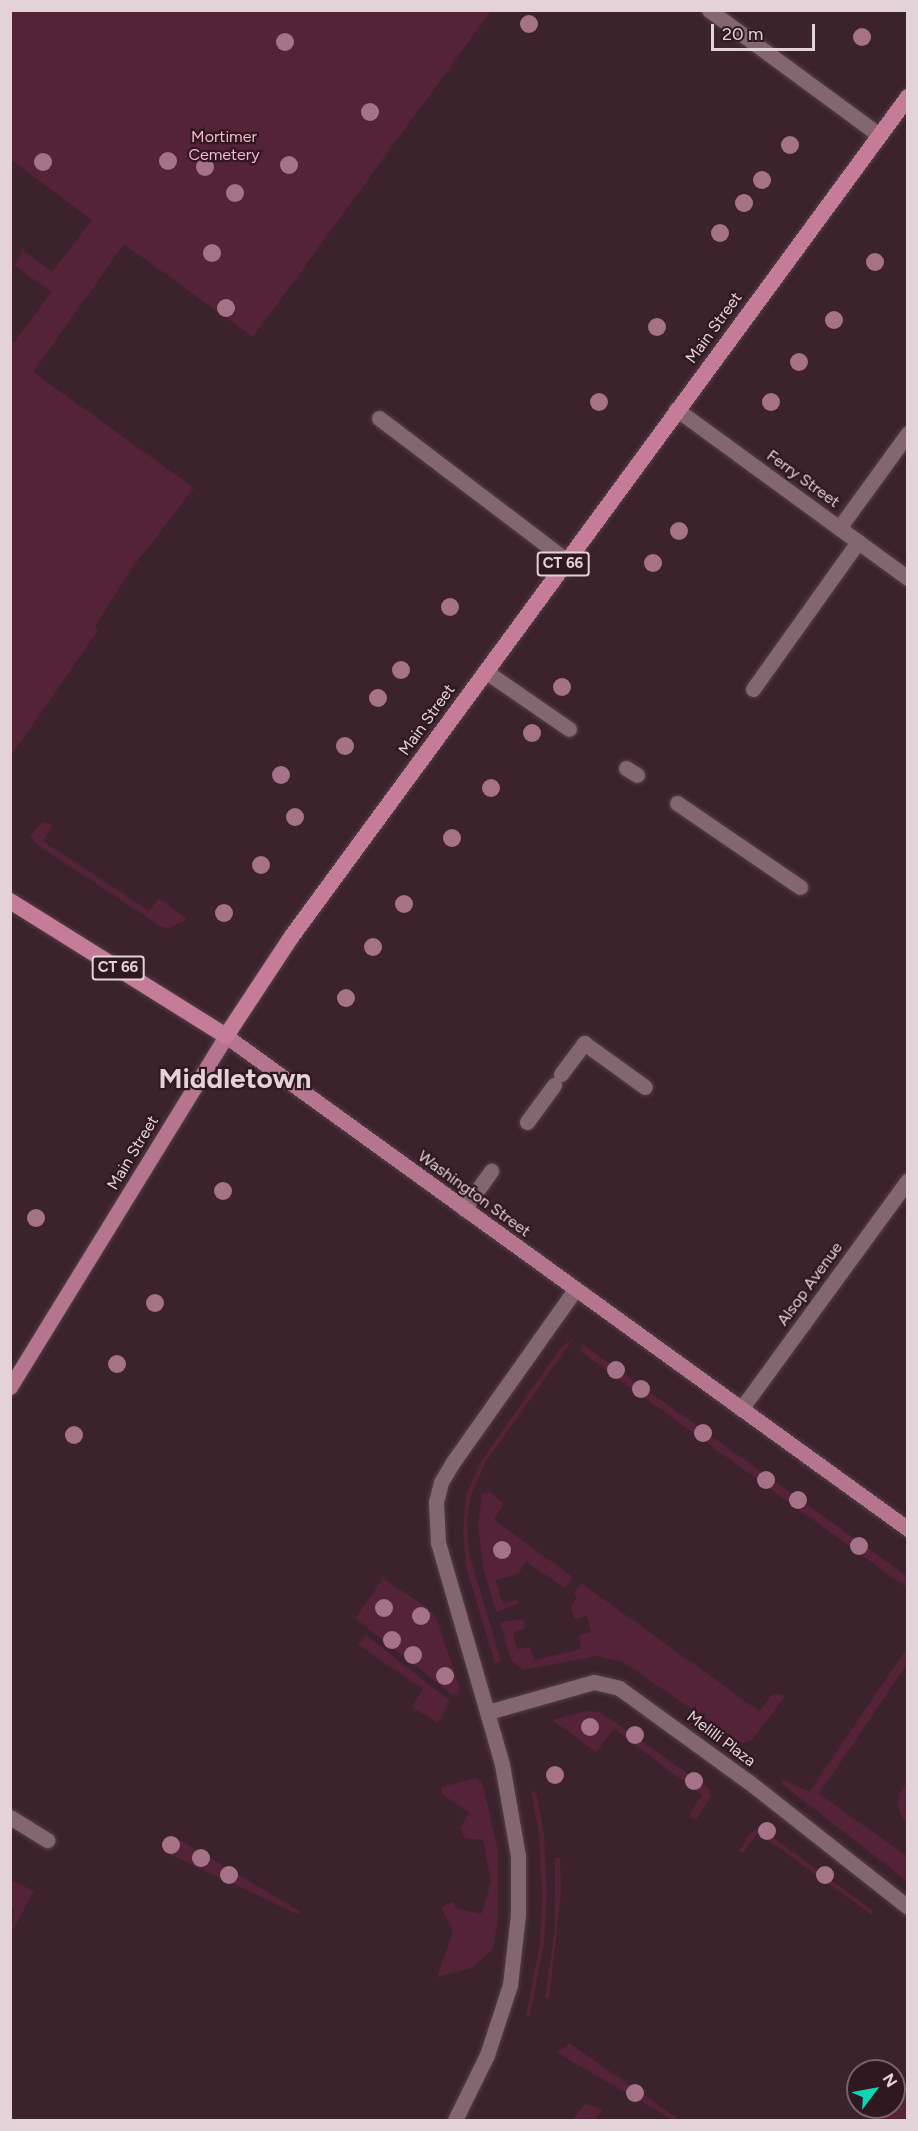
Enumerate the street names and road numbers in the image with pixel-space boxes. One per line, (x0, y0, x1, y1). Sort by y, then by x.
street label: Main Street (682, 289, 746, 367)
street label: Ferry Street (763, 446, 843, 512)
road number: CT 66 (536, 552, 590, 576)
street label: Main Street (395, 681, 459, 759)
road number: CT 66 (91, 956, 145, 980)
street label: Main Street (103, 1112, 163, 1194)
street label: Washington Street (414, 1147, 534, 1241)
street label: Alsop Avenue (773, 1238, 847, 1330)
street label: Melilli Plaza (683, 1707, 759, 1771)

